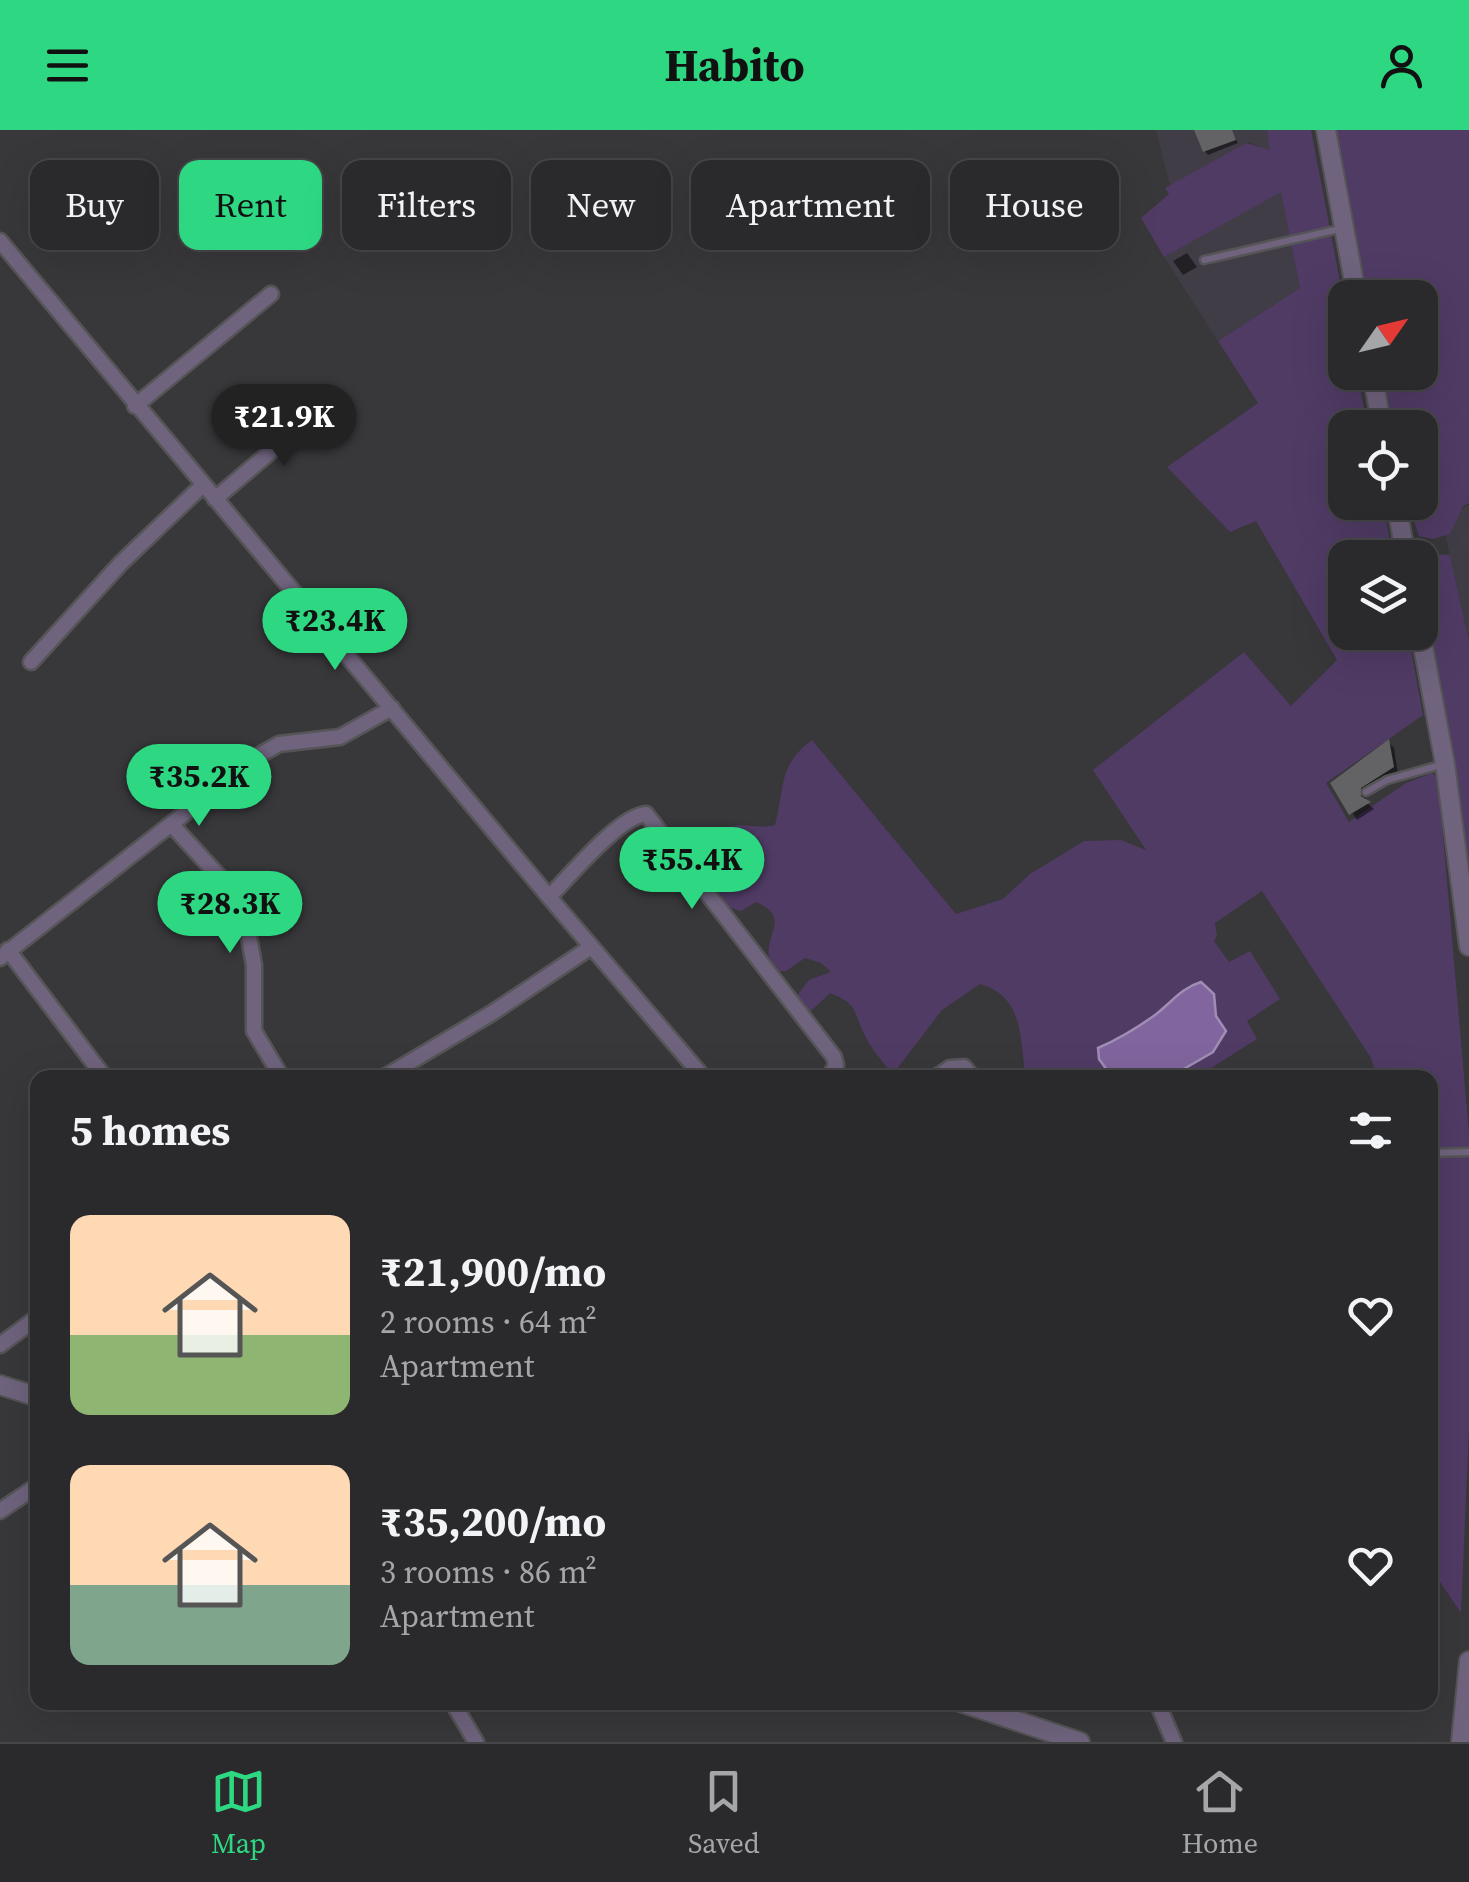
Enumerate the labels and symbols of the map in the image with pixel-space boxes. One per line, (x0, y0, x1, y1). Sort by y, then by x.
north arrow (1328, 280, 1438, 390)
pin: ₹21.9K (203, 384, 365, 469)
pin: ₹23.4K (254, 588, 416, 673)
pin: ₹35.2K (118, 744, 280, 829)
pin: ₹55.4K (611, 827, 773, 912)
pin: ₹28.3K (149, 871, 311, 956)

